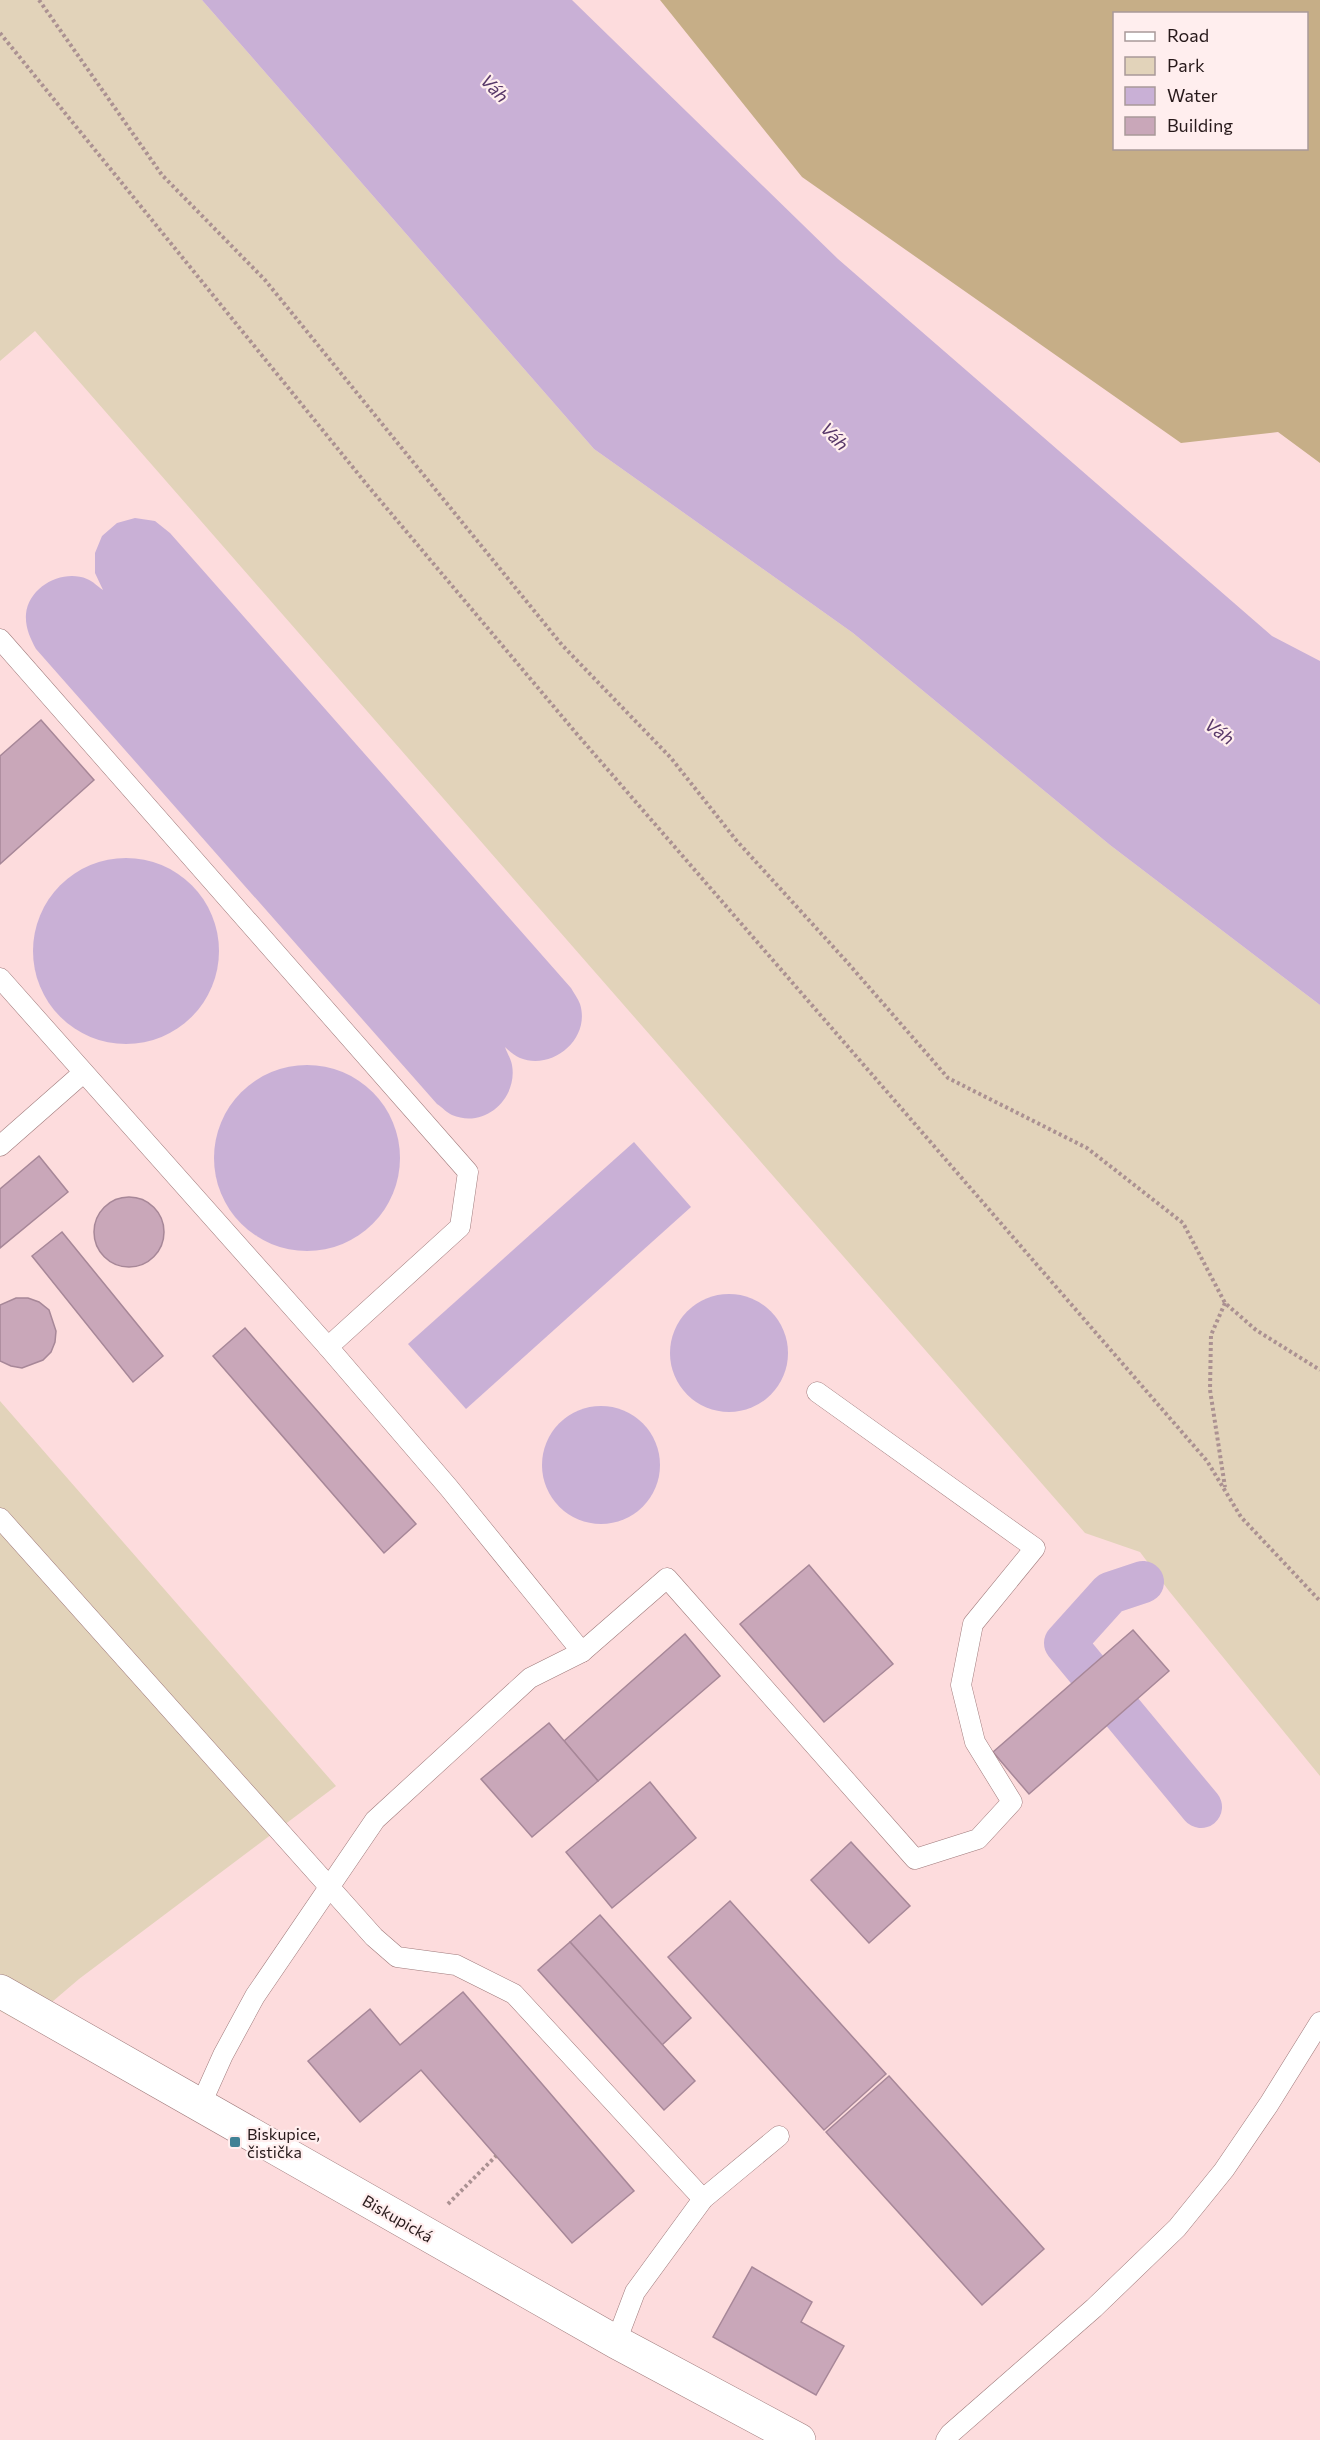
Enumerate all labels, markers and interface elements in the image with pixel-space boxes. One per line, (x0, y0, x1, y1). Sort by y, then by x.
legend (1113, 12, 1308, 150)
text: Road (1167, 24, 1209, 46)
text: Park (1167, 54, 1205, 76)
water label: Váh (476, 69, 514, 107)
text: Water (1167, 84, 1218, 106)
text: Building (1167, 114, 1233, 136)
water label: Váh (816, 417, 854, 455)
water label: Váh (1201, 713, 1239, 749)
place label: Biskupice, čistička (247, 2124, 320, 2161)
marker: Biskupice, čistička (228, 2135, 242, 2149)
street label: Biskupická (360, 2190, 436, 2246)

